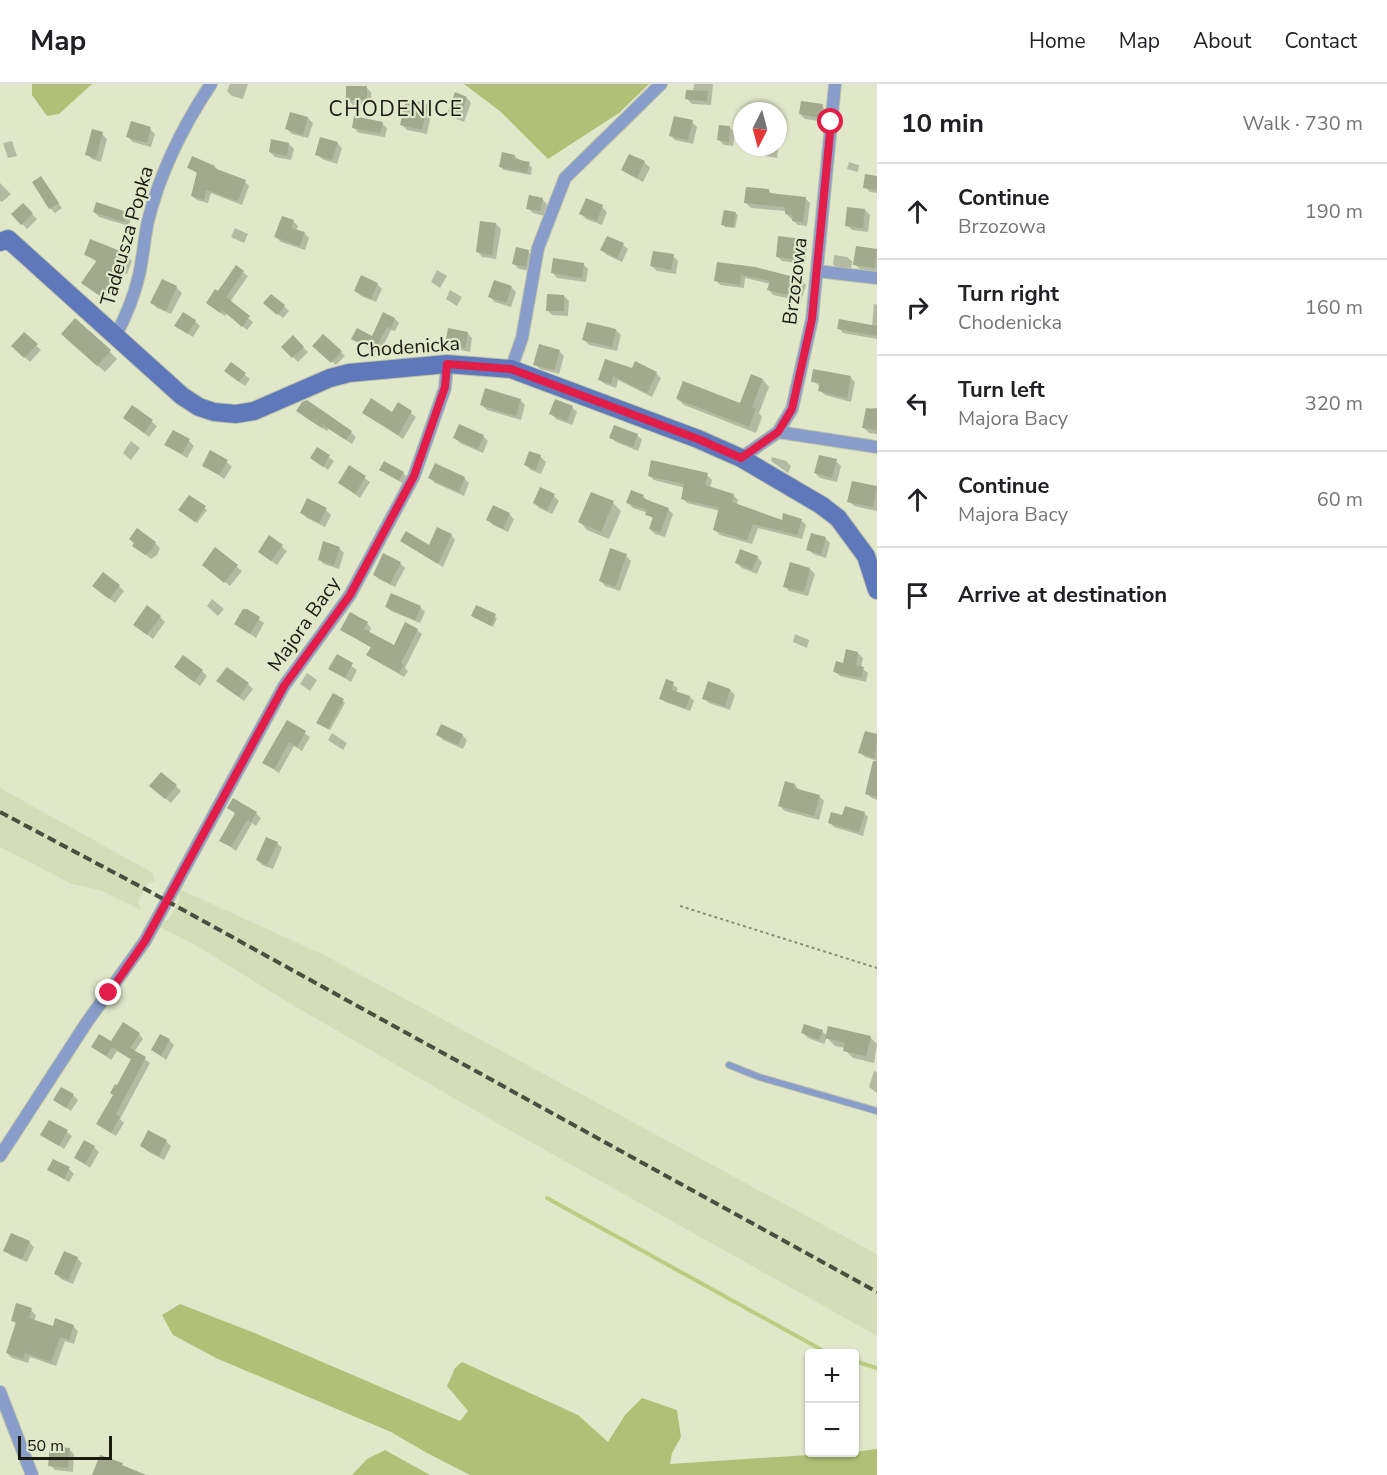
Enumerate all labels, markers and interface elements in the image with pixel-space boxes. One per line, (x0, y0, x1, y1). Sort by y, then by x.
text: Map (30, 22, 86, 60)
text: Home (1029, 27, 1086, 55)
text: Map (1119, 27, 1160, 55)
text: About (1193, 27, 1251, 55)
text: Contact (1284, 27, 1357, 55)
district label: CHODENICE (329, 95, 463, 123)
north arrow (733, 102, 787, 156)
text: 10 min (901, 106, 984, 141)
route start (817, 108, 843, 134)
text: Walk · 730 m (1243, 110, 1363, 137)
street label: Tadeusza Popka (94, 163, 160, 309)
text: Continue (958, 183, 1049, 213)
icon: ahead (901, 195, 934, 228)
text: 190 m (1305, 198, 1363, 225)
text: Brzozowa (958, 213, 1046, 240)
street label: Brzozowa (776, 236, 814, 326)
text: Turn right (958, 279, 1059, 309)
icon: right (901, 291, 934, 324)
text: 160 m (1305, 294, 1363, 321)
text: Chodenicka (958, 309, 1062, 336)
street label: Chodenicka (355, 330, 461, 364)
text: Turn left (958, 375, 1045, 405)
icon: left (901, 387, 934, 420)
text: 320 m (1305, 390, 1363, 417)
text: Majora Bacy (958, 405, 1068, 432)
text: Continue (958, 471, 1049, 501)
icon: ahead (901, 483, 934, 516)
text: 60 m (1317, 486, 1363, 513)
text: Majora Bacy (958, 501, 1068, 528)
street label: Majora Bacy (261, 571, 347, 677)
icon: arrive (901, 579, 934, 612)
text: Arrive at destination (958, 580, 1167, 610)
route end (95, 979, 121, 1005)
map controls (805, 1349, 859, 1457)
button: + (805, 1349, 859, 1403)
button: − (805, 1403, 859, 1457)
scale bar (18, 1433, 112, 1460)
text: 50 m (27, 1435, 64, 1457)

